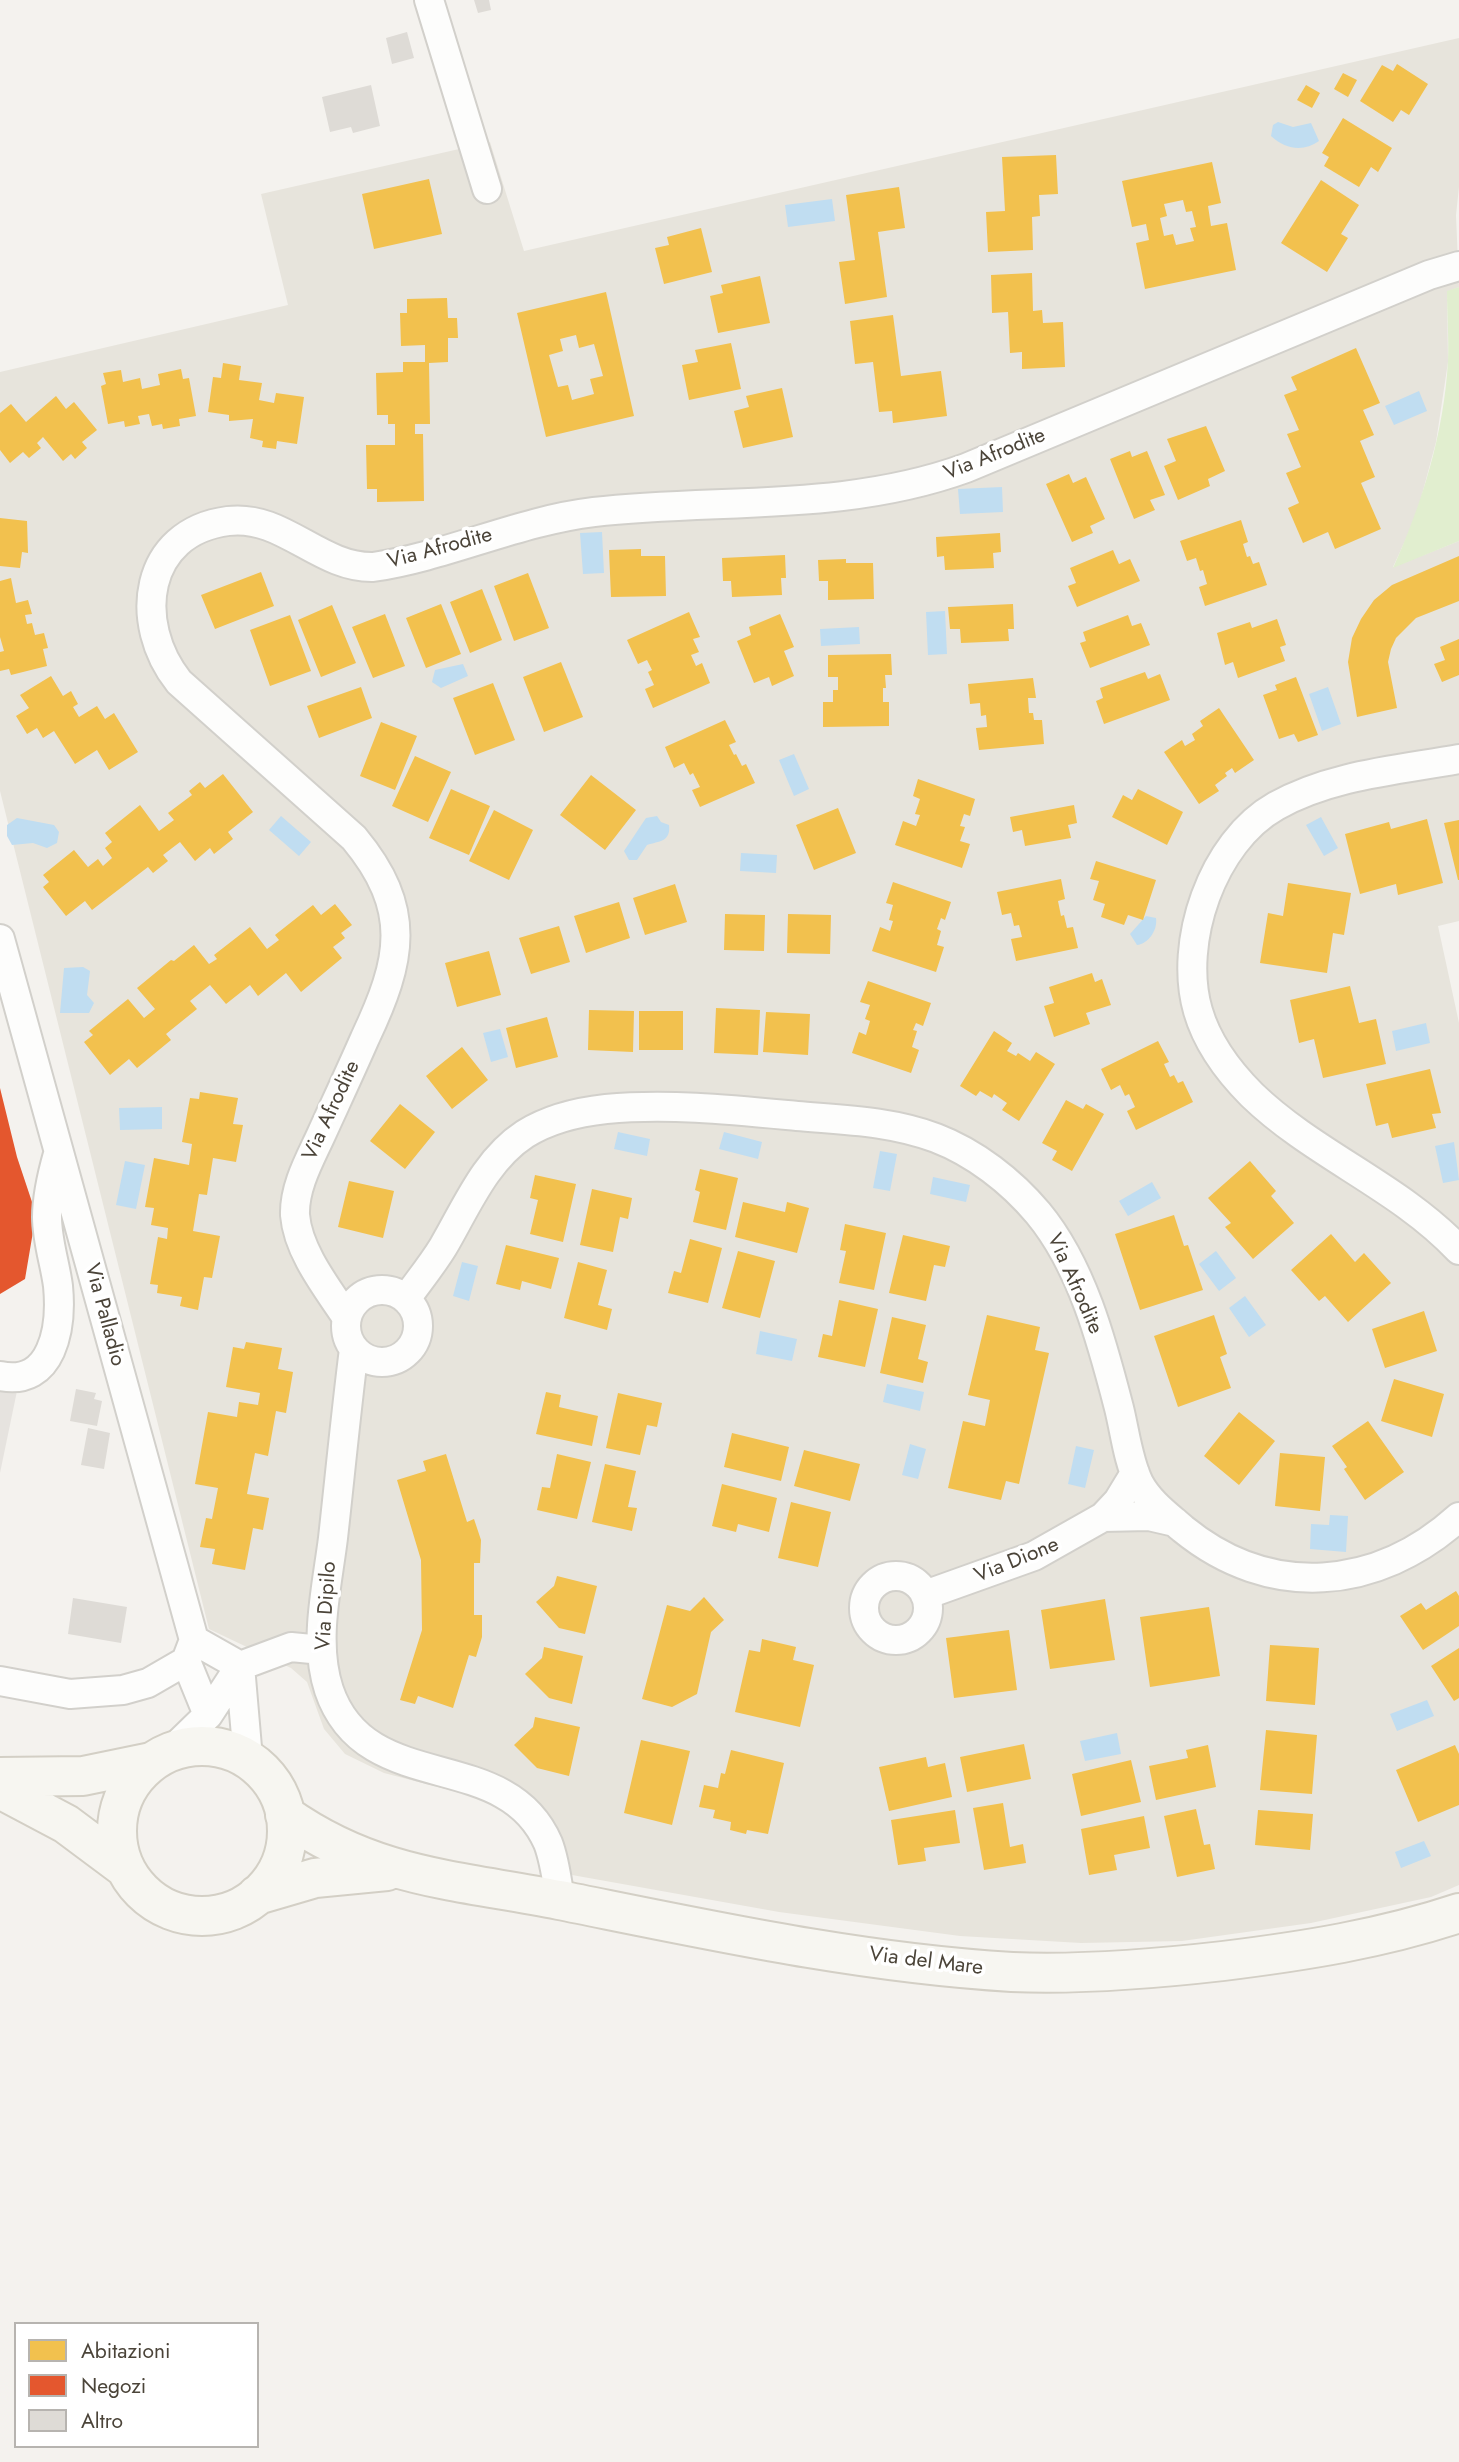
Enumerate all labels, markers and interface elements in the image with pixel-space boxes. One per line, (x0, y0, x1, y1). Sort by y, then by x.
street label: Via Afrodite (941, 423, 1049, 487)
street label: Via Afrodite (385, 523, 495, 575)
street label: Via Afrodite (298, 1057, 366, 1165)
street label: Via Afrodite (1041, 1230, 1107, 1338)
street label: Via Palladio (78, 1261, 130, 1369)
street label: Via Dione (971, 1533, 1063, 1589)
street label: Via Dipilo (311, 1561, 343, 1651)
street label: Via del Mare (868, 1943, 984, 1981)
legend (14, 2322, 259, 2448)
text: Abitazioni (81, 2336, 171, 2366)
text: Negozi (81, 2371, 146, 2401)
text: Altro (81, 2406, 123, 2436)

